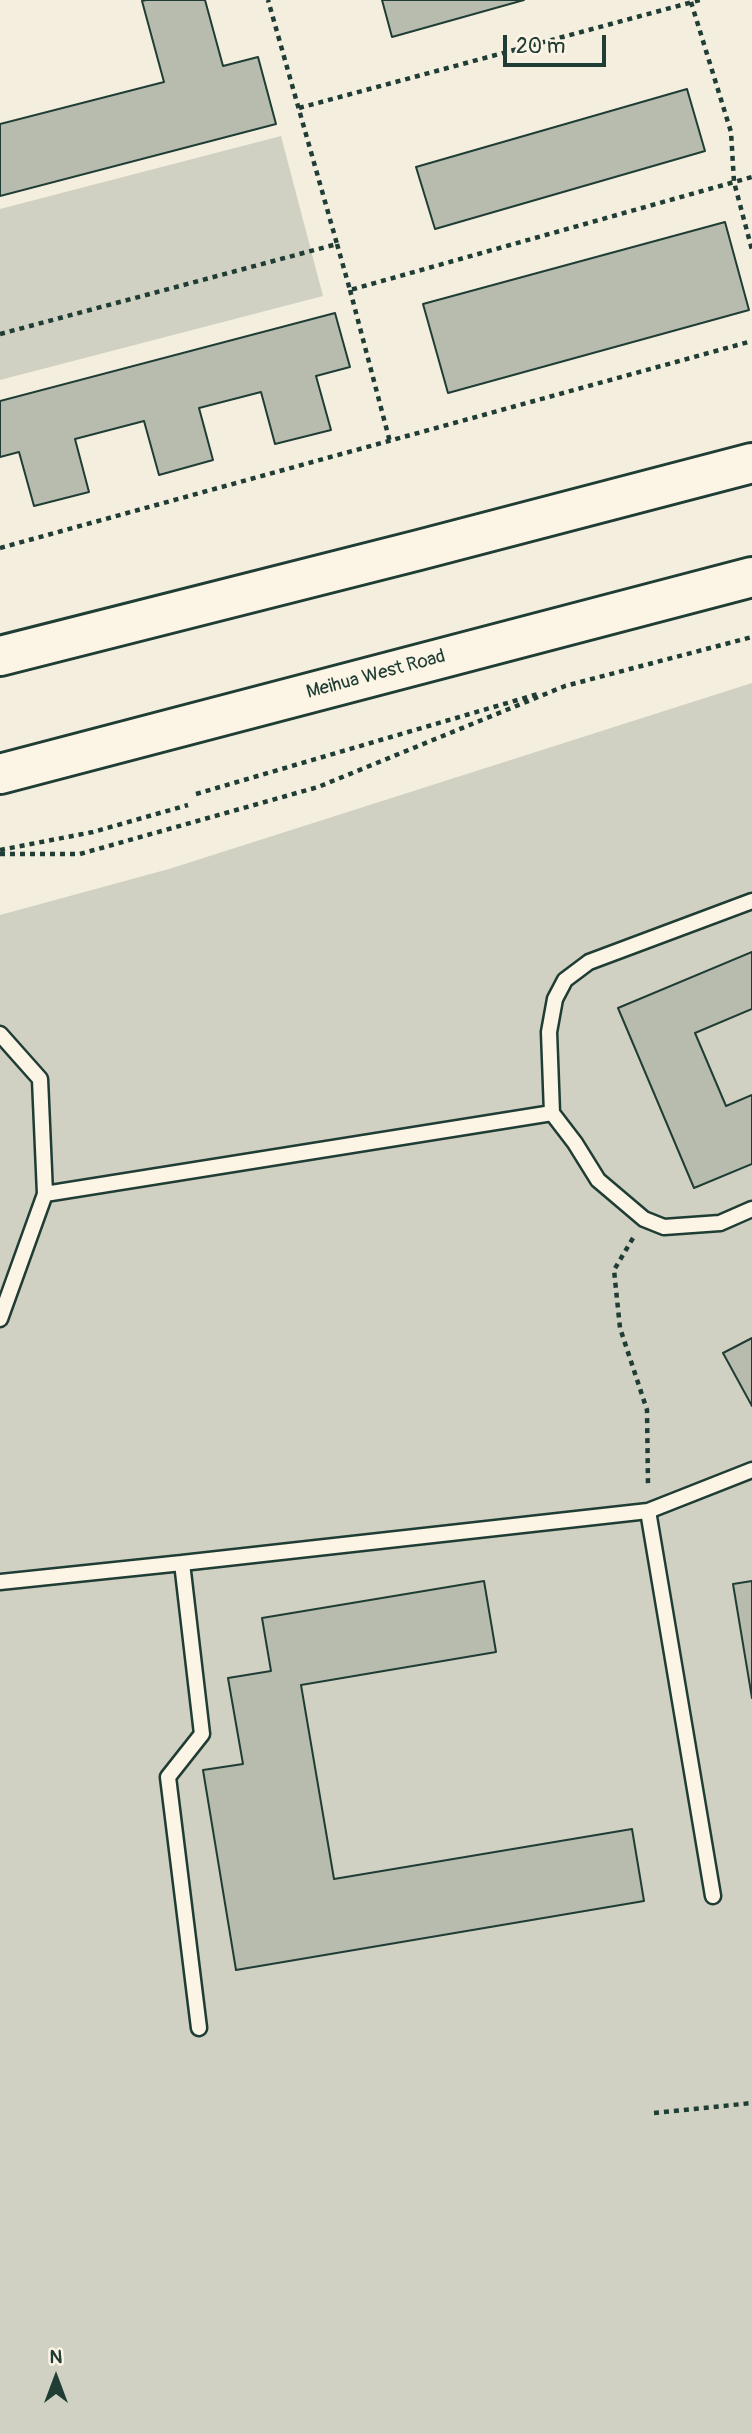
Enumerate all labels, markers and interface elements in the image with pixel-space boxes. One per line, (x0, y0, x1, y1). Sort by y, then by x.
scale bar (507, 21, 610, 65)
text: 20 m (516, 33, 565, 60)
street label: Meihua West Road (304, 645, 448, 705)
north arrow (21, 2343, 91, 2413)
text: N (50, 2345, 62, 2369)

